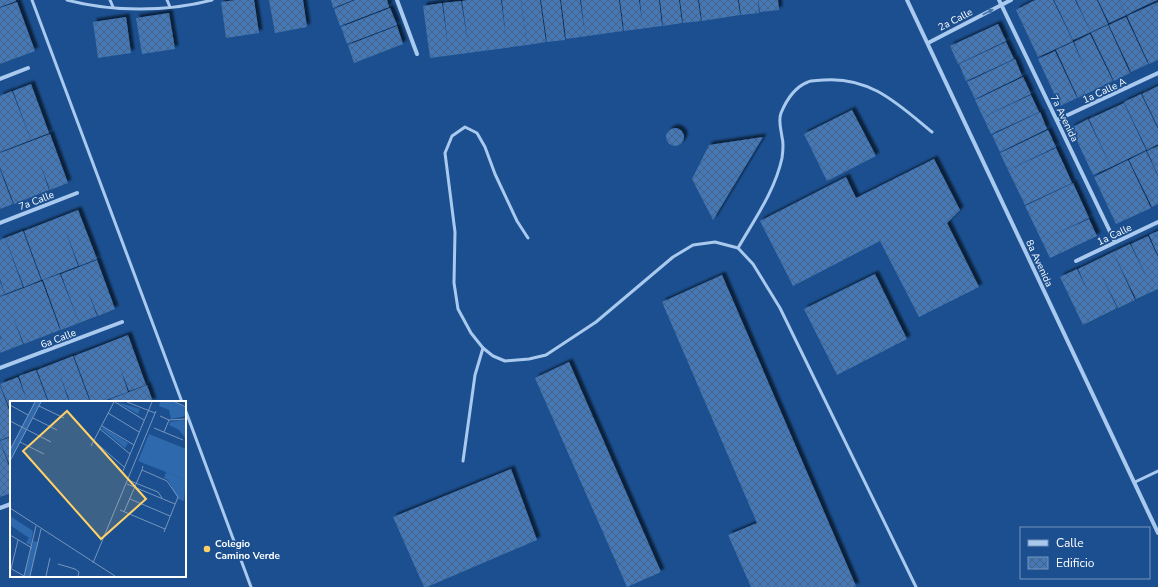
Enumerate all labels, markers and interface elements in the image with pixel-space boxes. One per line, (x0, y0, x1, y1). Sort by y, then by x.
street label: 2a Calle (936, 5, 975, 35)
one-way arrow (982, 9, 994, 15)
street label: 1a Calle A (1080, 74, 1129, 107)
street label: 7a Avenida (1047, 93, 1081, 144)
street label: 7a Calle (17, 188, 56, 214)
street label: 1a Calle (1095, 221, 1134, 249)
street label: 8a Avenida (1022, 238, 1056, 289)
street label: 6a Calle (39, 326, 78, 352)
inset map (10, 401, 186, 577)
legend (1020, 527, 1150, 579)
text: Calle (1056, 535, 1084, 551)
place label: Colegio Camino Verde (215, 537, 280, 563)
marker: Colegio Camino Verde (202, 544, 212, 554)
text: Edificio (1056, 555, 1095, 571)

